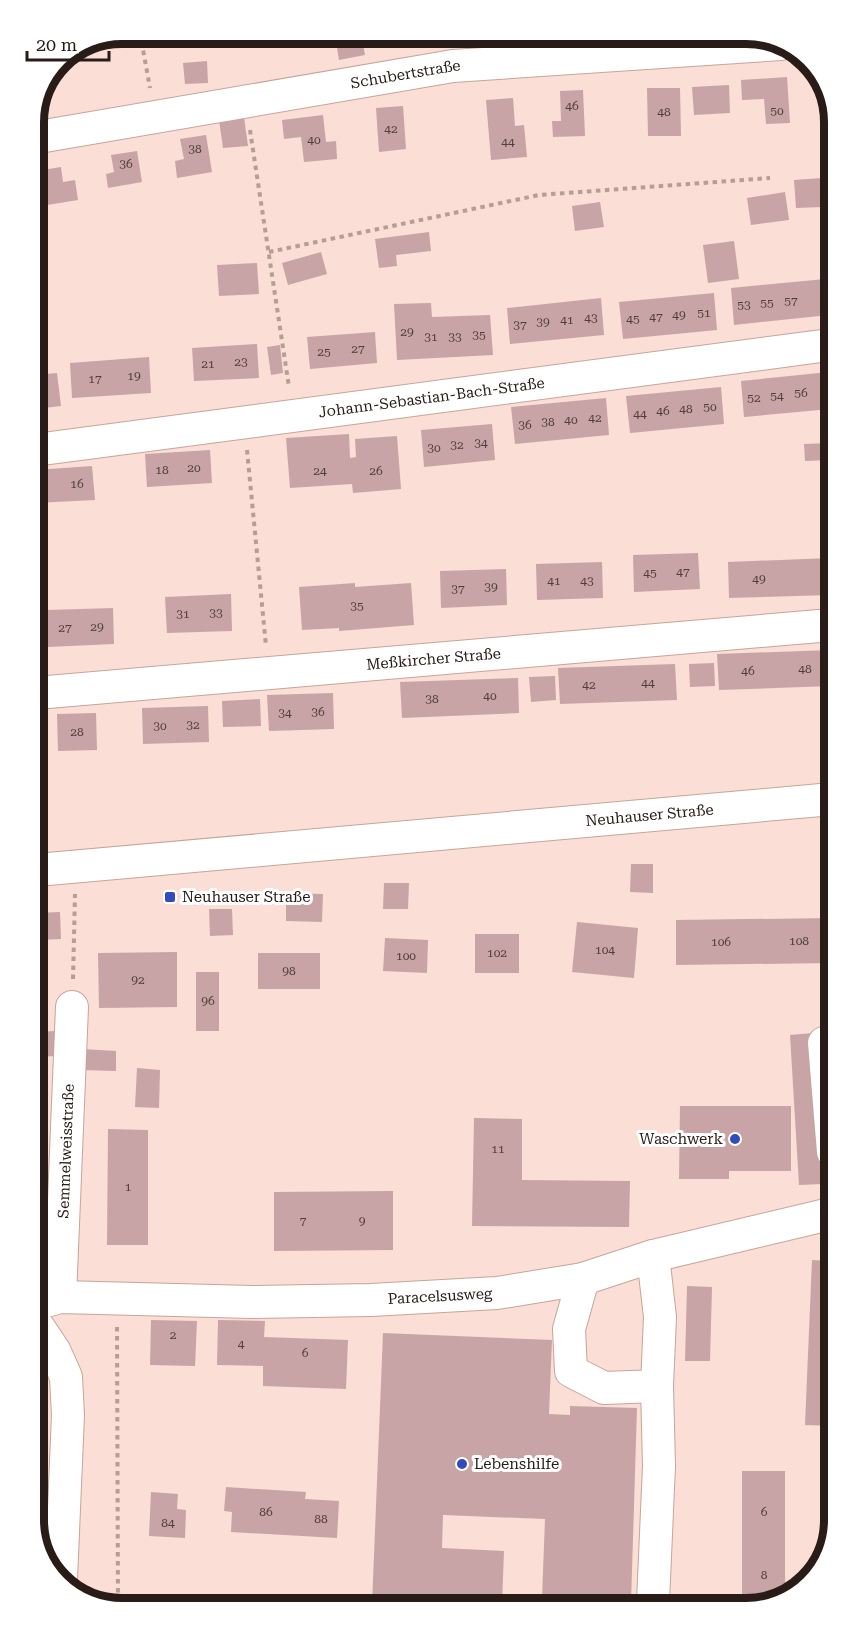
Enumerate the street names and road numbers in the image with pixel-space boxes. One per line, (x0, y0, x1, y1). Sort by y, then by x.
street label: Schubertstraße (349, 57, 461, 92)
street label: Johann-Sebastian-Bach-Straße (317, 374, 546, 421)
street label: Meßkircher Straße (366, 644, 502, 674)
street label: Neuhauser Straße (585, 801, 714, 830)
street label: Semmelweisstraße (54, 1083, 78, 1219)
street label: Paracelsusweg (387, 1284, 493, 1308)

